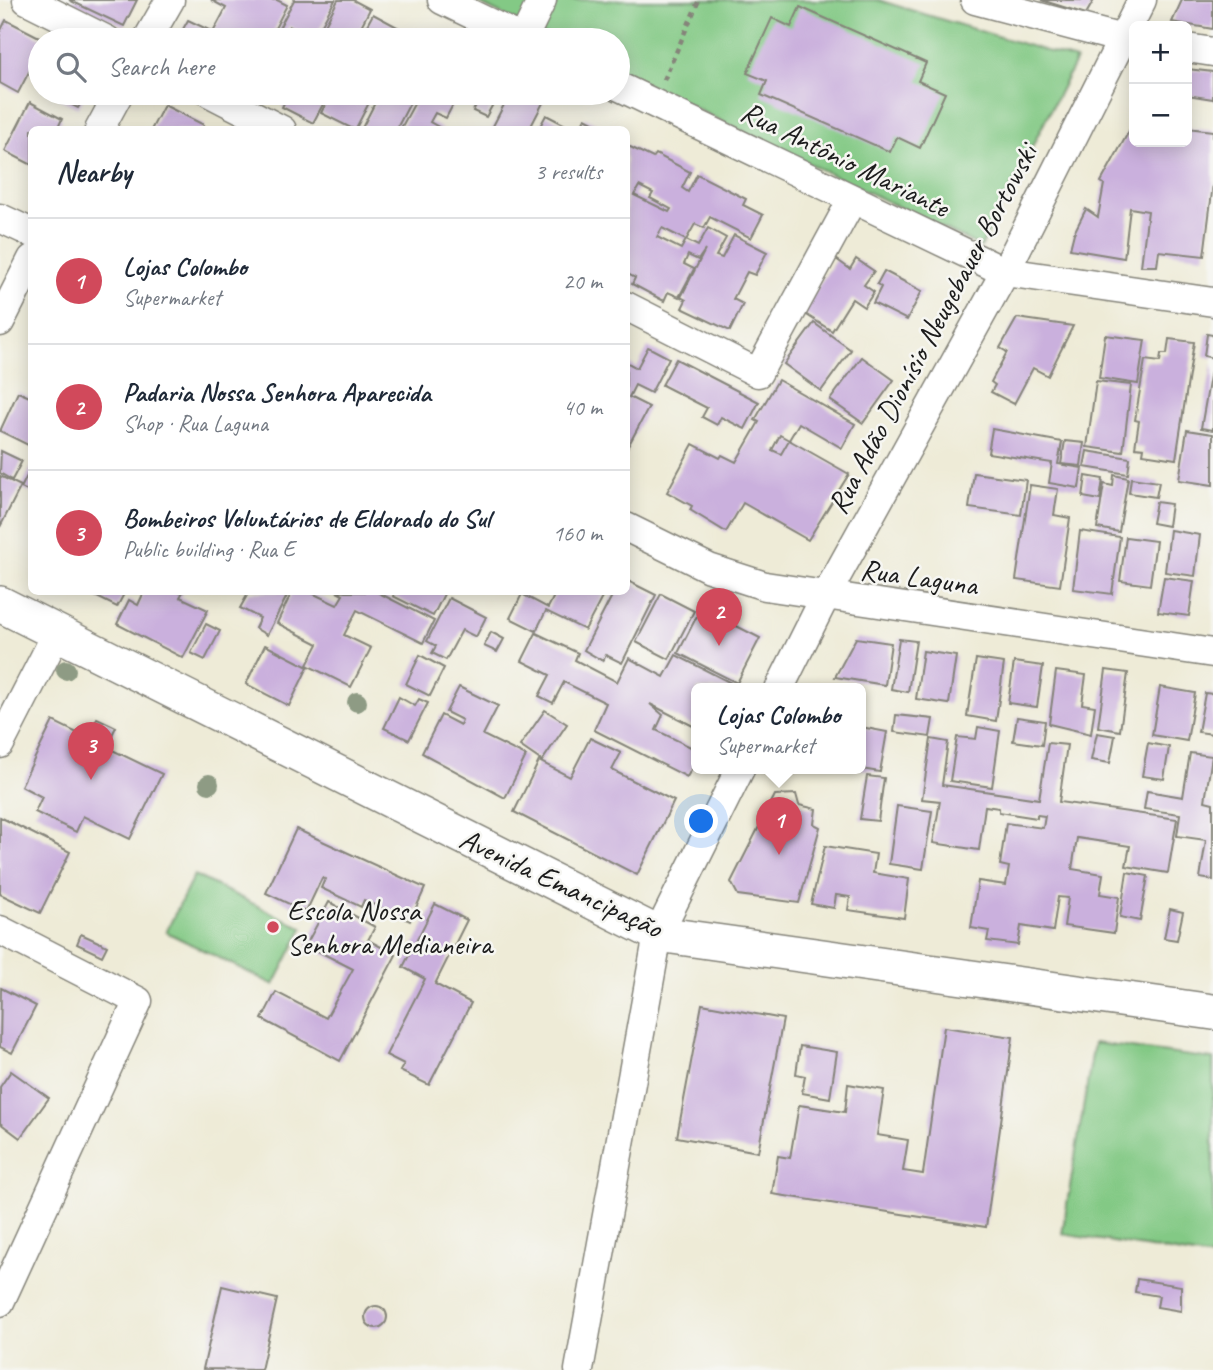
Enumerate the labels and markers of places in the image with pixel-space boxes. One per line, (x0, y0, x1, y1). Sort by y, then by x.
pin: 2 (696, 588, 742, 646)
pin: 3 (68, 722, 114, 780)
pin: 1 (756, 797, 802, 855)
place label: Escola Nossa Senhora Medianeira (287, 891, 495, 963)
marker: Escola Nossa Senhora Medianeira (265, 919, 281, 935)

